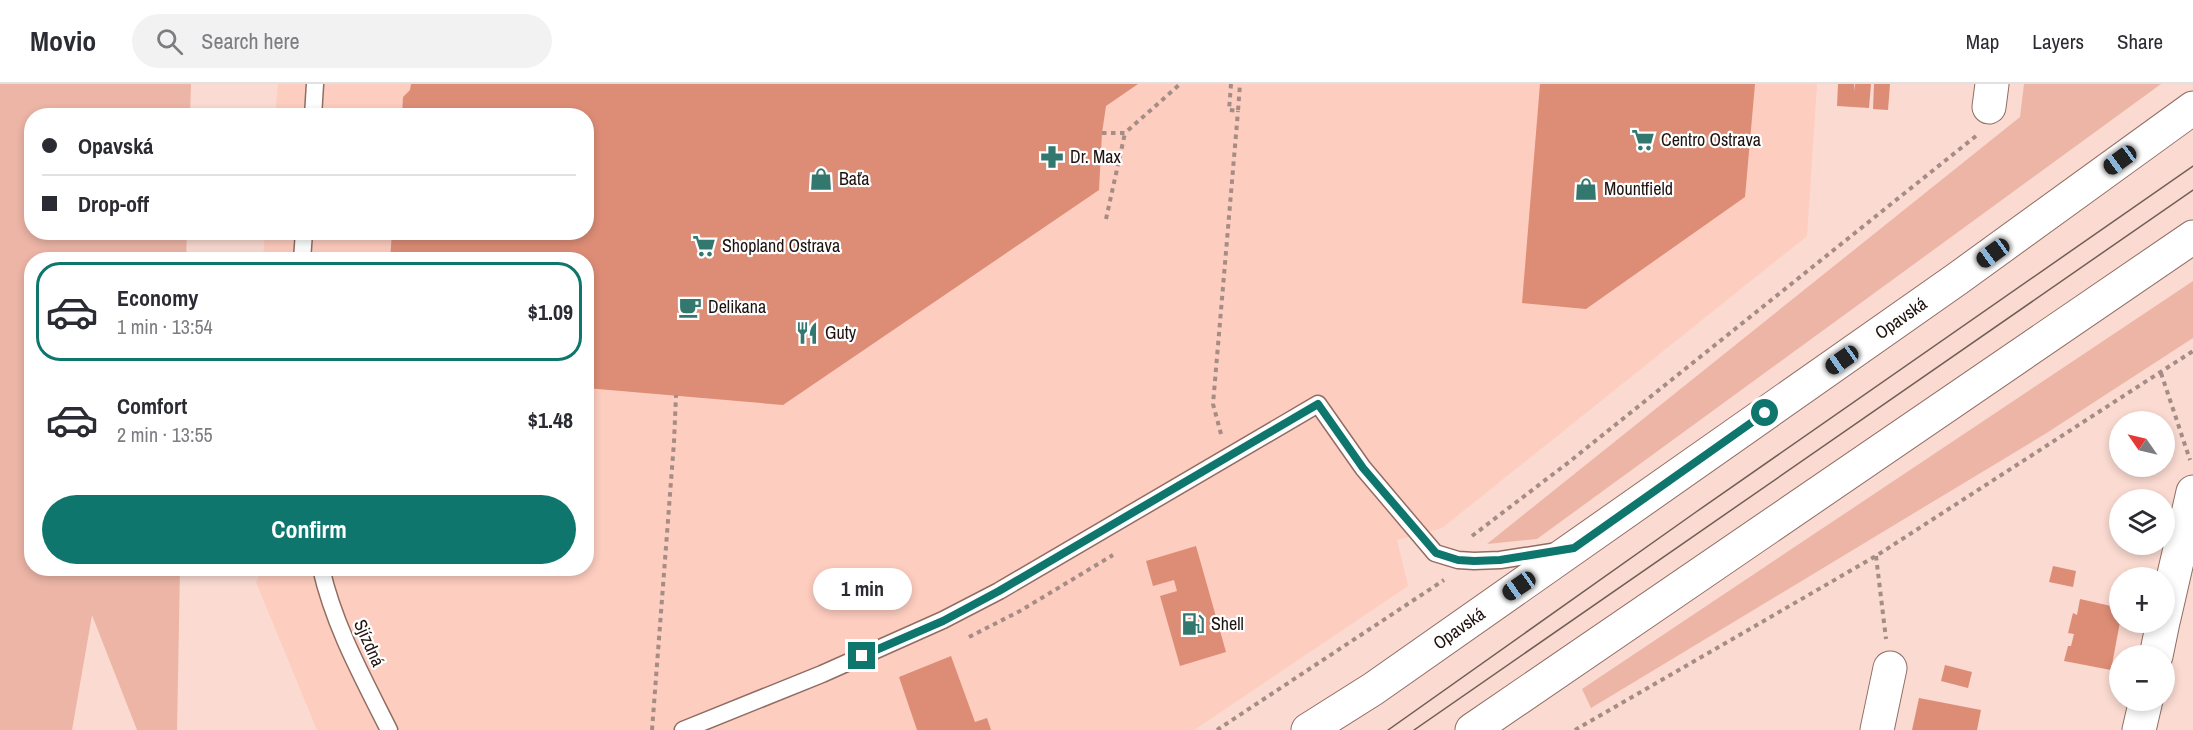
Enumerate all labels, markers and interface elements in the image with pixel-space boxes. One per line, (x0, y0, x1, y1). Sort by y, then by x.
search box (132, 14, 552, 68)
text: Movio (30, 22, 96, 60)
icon: search (153, 25, 186, 58)
text: Search here (201, 26, 300, 56)
text: Map (1966, 27, 1999, 56)
text: Layers (2032, 27, 2084, 56)
text: Share (2117, 27, 2163, 56)
supermarket icon: Centro Ostrava (1630, 127, 1656, 153)
place label: Centro Ostrava (1661, 127, 1761, 152)
text: Opavská (78, 131, 153, 161)
car (2100, 142, 2140, 178)
pharmacy icon: Dr. Max (1039, 144, 1065, 170)
place label: Dr. Max (1070, 144, 1121, 169)
shop icon: Baťa (808, 166, 834, 192)
place label: Baťa (839, 166, 869, 191)
shop icon: Mountfield (1573, 176, 1599, 202)
place label: Mountfield (1604, 176, 1673, 201)
text: Drop-off (78, 189, 149, 219)
supermarket icon: Shopland Ostrava (691, 233, 717, 259)
place label: Shopland Ostrava (722, 233, 840, 258)
car (1973, 235, 2013, 271)
text: Economy (117, 283, 198, 313)
icon: car (45, 285, 99, 339)
street label: Opavská (1870, 291, 1932, 345)
cafe icon: Delikana (677, 294, 703, 320)
place label: Delikana (708, 294, 766, 319)
text: $1.09 (528, 297, 573, 327)
text: 1 min · 13:54 (117, 313, 213, 340)
restaurant icon: Guty (794, 320, 820, 346)
place label: Guty (825, 320, 857, 345)
car (1822, 342, 1862, 378)
text: Comfort (117, 391, 187, 421)
icon: car (45, 393, 99, 447)
route start (1751, 399, 1778, 426)
text: $1.48 (528, 405, 573, 435)
north arrow (2109, 411, 2175, 477)
map controls (2109, 411, 2175, 711)
text: 2 min · 13:55 (117, 421, 213, 448)
button: layers (2109, 489, 2175, 555)
button: Confirm (42, 495, 576, 564)
button: + (2109, 567, 2175, 633)
car (1499, 568, 1539, 604)
callout: 1 min (812, 569, 912, 611)
text: 1 min (841, 575, 884, 602)
street label: Opavská (1428, 601, 1490, 655)
fuel station icon: Shell (1180, 611, 1206, 637)
place label: Shell (1211, 611, 1244, 636)
street label: Sjízdná (348, 615, 391, 670)
route end (848, 642, 875, 669)
button: − (2109, 645, 2175, 711)

